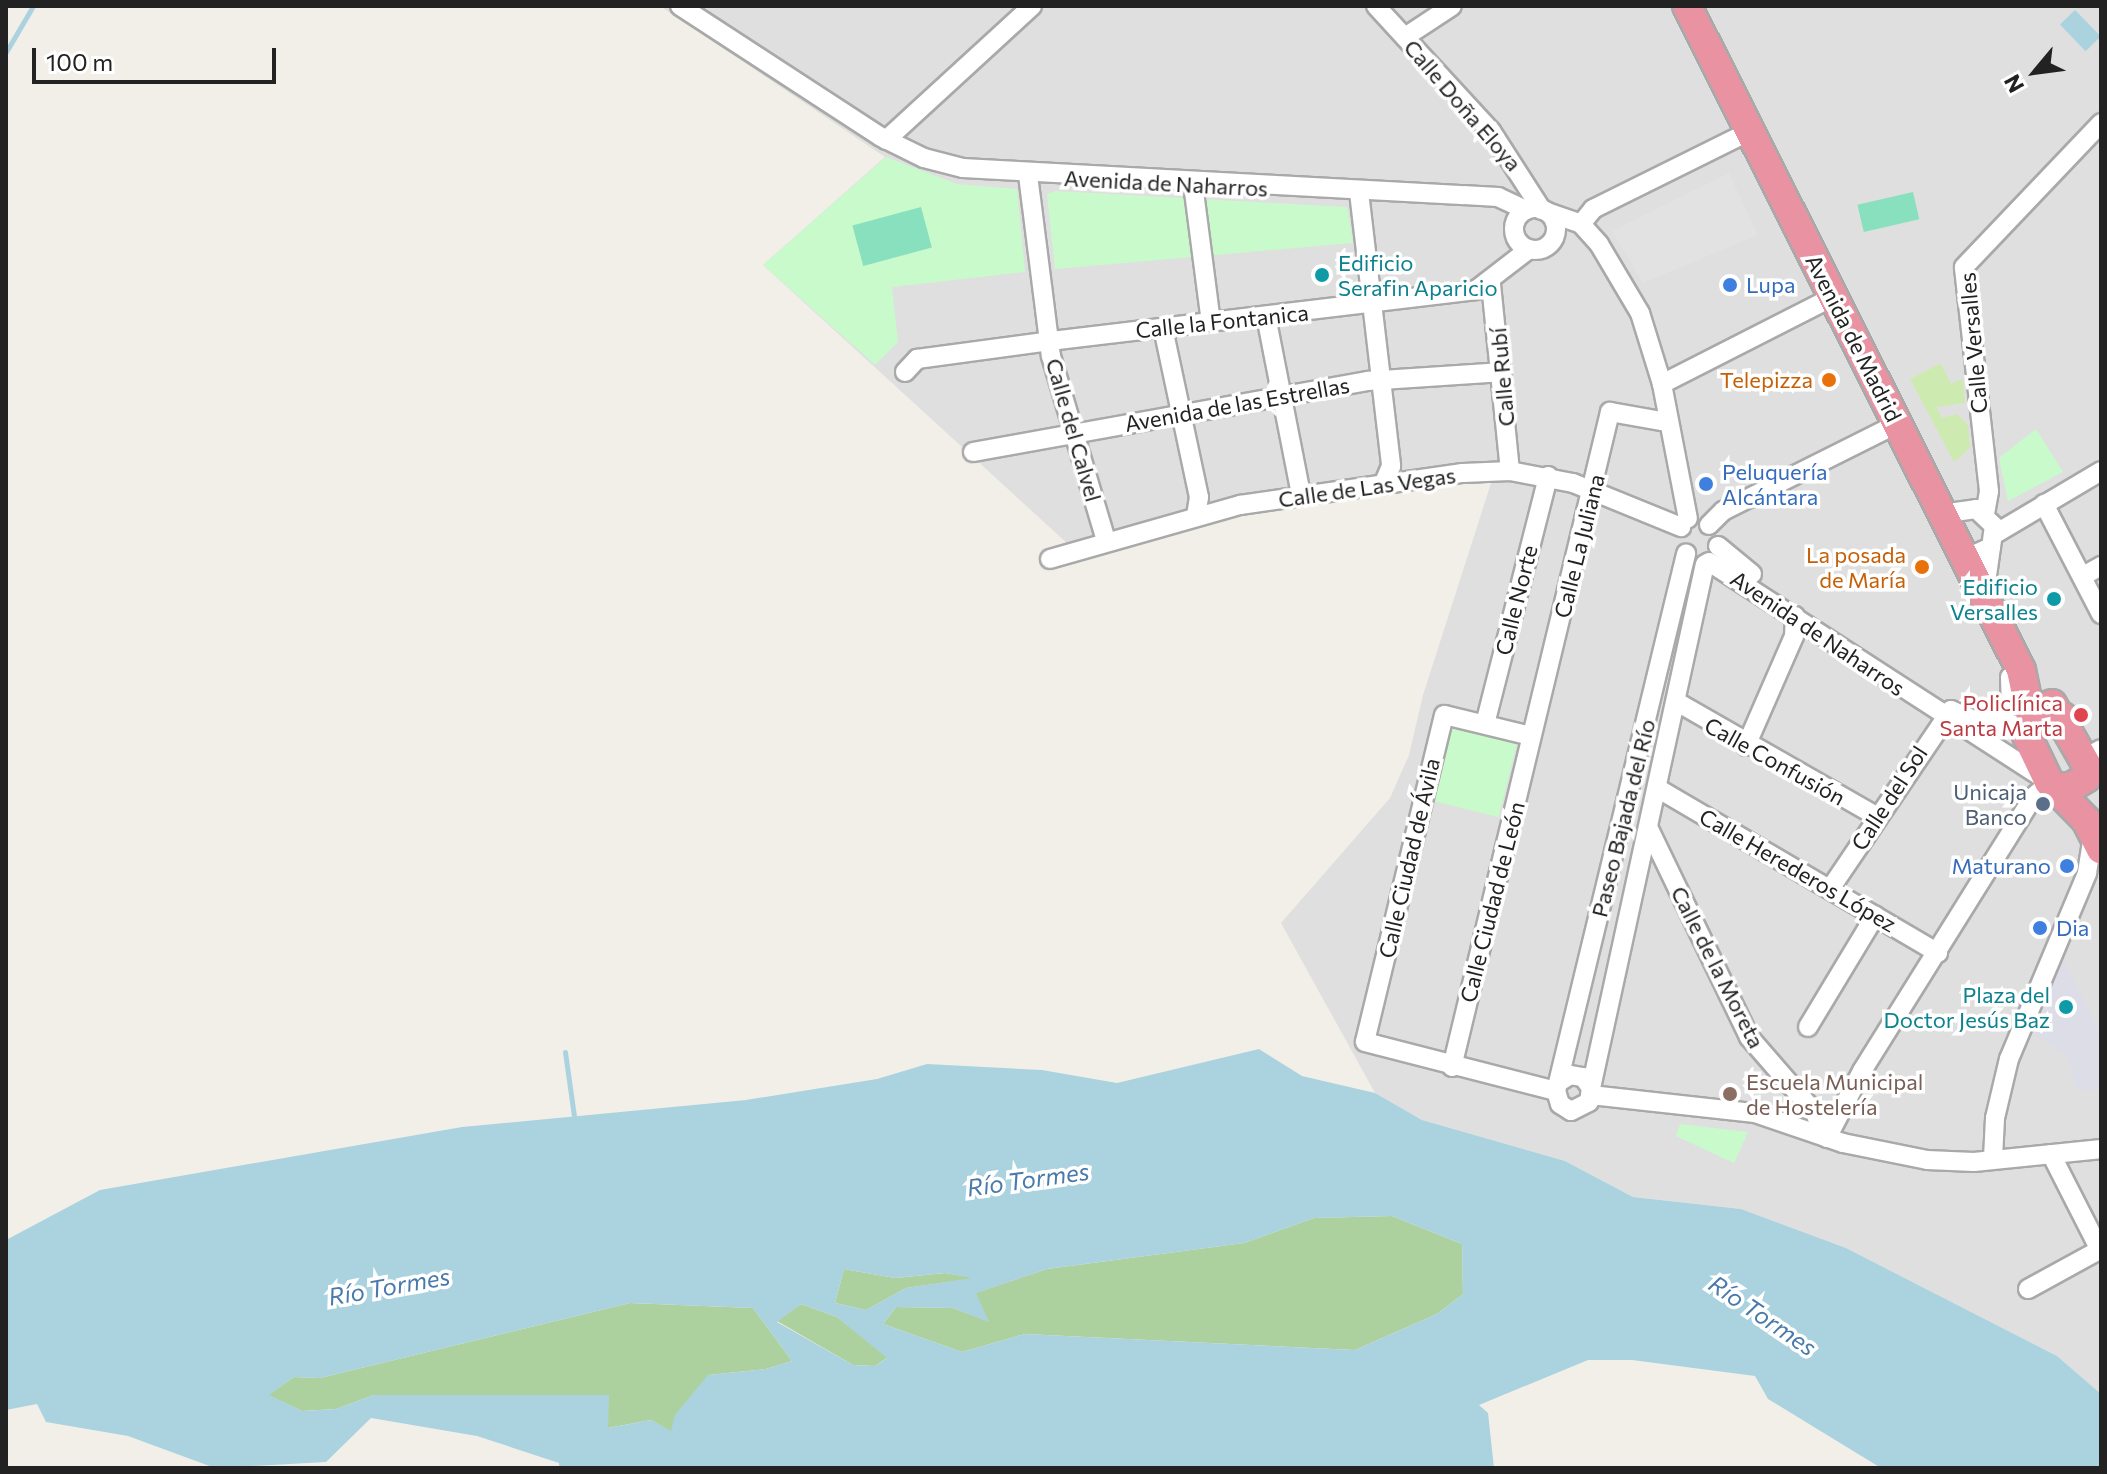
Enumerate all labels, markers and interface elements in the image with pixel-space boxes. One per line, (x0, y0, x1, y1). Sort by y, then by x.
scale bar (36, 32, 280, 82)
north arrow (1995, 32, 2075, 112)
street label: Calle Doña Eloya (1399, 34, 1527, 176)
text: 100 m (46, 47, 113, 76)
text: N (1998, 70, 2029, 98)
street label: Avenida de Naharros (1063, 164, 1269, 202)
place label: Edificio Serafin Aparicio (1338, 249, 1498, 300)
street label: Avenida de Madrid (1800, 250, 1908, 426)
marker: Edificio Serafin Aparicio (1313, 266, 1331, 284)
street label: Calle Versalles (1954, 271, 1992, 415)
place label: Lupa (1746, 272, 1795, 298)
marker: Lupa (1721, 276, 1739, 294)
street label: Calle la Fontanica (1134, 299, 1310, 343)
street label: Calle Rubí (1485, 326, 1519, 428)
street label: Calle del Calvel (1041, 355, 1107, 505)
place label: Telepizza (1720, 367, 1813, 393)
street label: Avenida de las Estrellas (1122, 371, 1352, 437)
marker: Telepizza (1820, 371, 1838, 389)
place label: Peluquería Alcántara (1722, 458, 1828, 510)
street label: Calle de Las Vegas (1277, 461, 1457, 513)
street label: Calle La Juliana (1548, 471, 1610, 621)
marker: Peluquería Alcántara (1697, 475, 1715, 493)
place label: La posada de María (1806, 541, 1906, 592)
street label: Calle Norte (1490, 542, 1542, 658)
marker: La posada de María (1913, 558, 1931, 576)
street label: Avenida de Naharros (1726, 565, 1910, 701)
place label: Edificio Versalles (1950, 573, 2038, 624)
marker: Edificio Versalles (2045, 590, 2063, 608)
place label: Policlínica Santa Marta (1940, 689, 2063, 740)
marker: Policlínica Santa Marta (2070, 704, 2092, 726)
street label: Calle Confusión (1700, 711, 1850, 811)
street label: Paseo Bajada del Río (1586, 716, 1660, 920)
street label: Calle del Sol (1845, 741, 1933, 855)
street label: Calle Ciudad de Ávila (1373, 755, 1445, 961)
place label: Unicaja Banco (1953, 778, 2027, 830)
marker: Unicaja Banco (2034, 795, 2052, 813)
street label: Calle Ciudad de León (1454, 799, 1530, 1005)
street label: Calle Herederos López (1695, 803, 1901, 937)
place label: Maturano (1952, 853, 2051, 879)
marker: Maturano (2058, 857, 2076, 875)
street label: Calle de la Moreta (1666, 882, 1770, 1052)
place label: Dia (2056, 915, 2089, 941)
marker: Dia (2031, 919, 2049, 937)
place label: Plaza del Doctor Jesús Baz (1884, 981, 2050, 1032)
marker: Plaza del Doctor Jesús Baz (2057, 998, 2075, 1016)
place label: Escuela Municipal de Hostelería (1746, 1068, 1923, 1120)
marker: Escuela Municipal de Hostelería (1721, 1085, 1739, 1103)
water label: Río Tormes (965, 1156, 1091, 1202)
water label: Río Tormes (326, 1261, 452, 1311)
water label: Río Tormes (1704, 1269, 1822, 1361)

